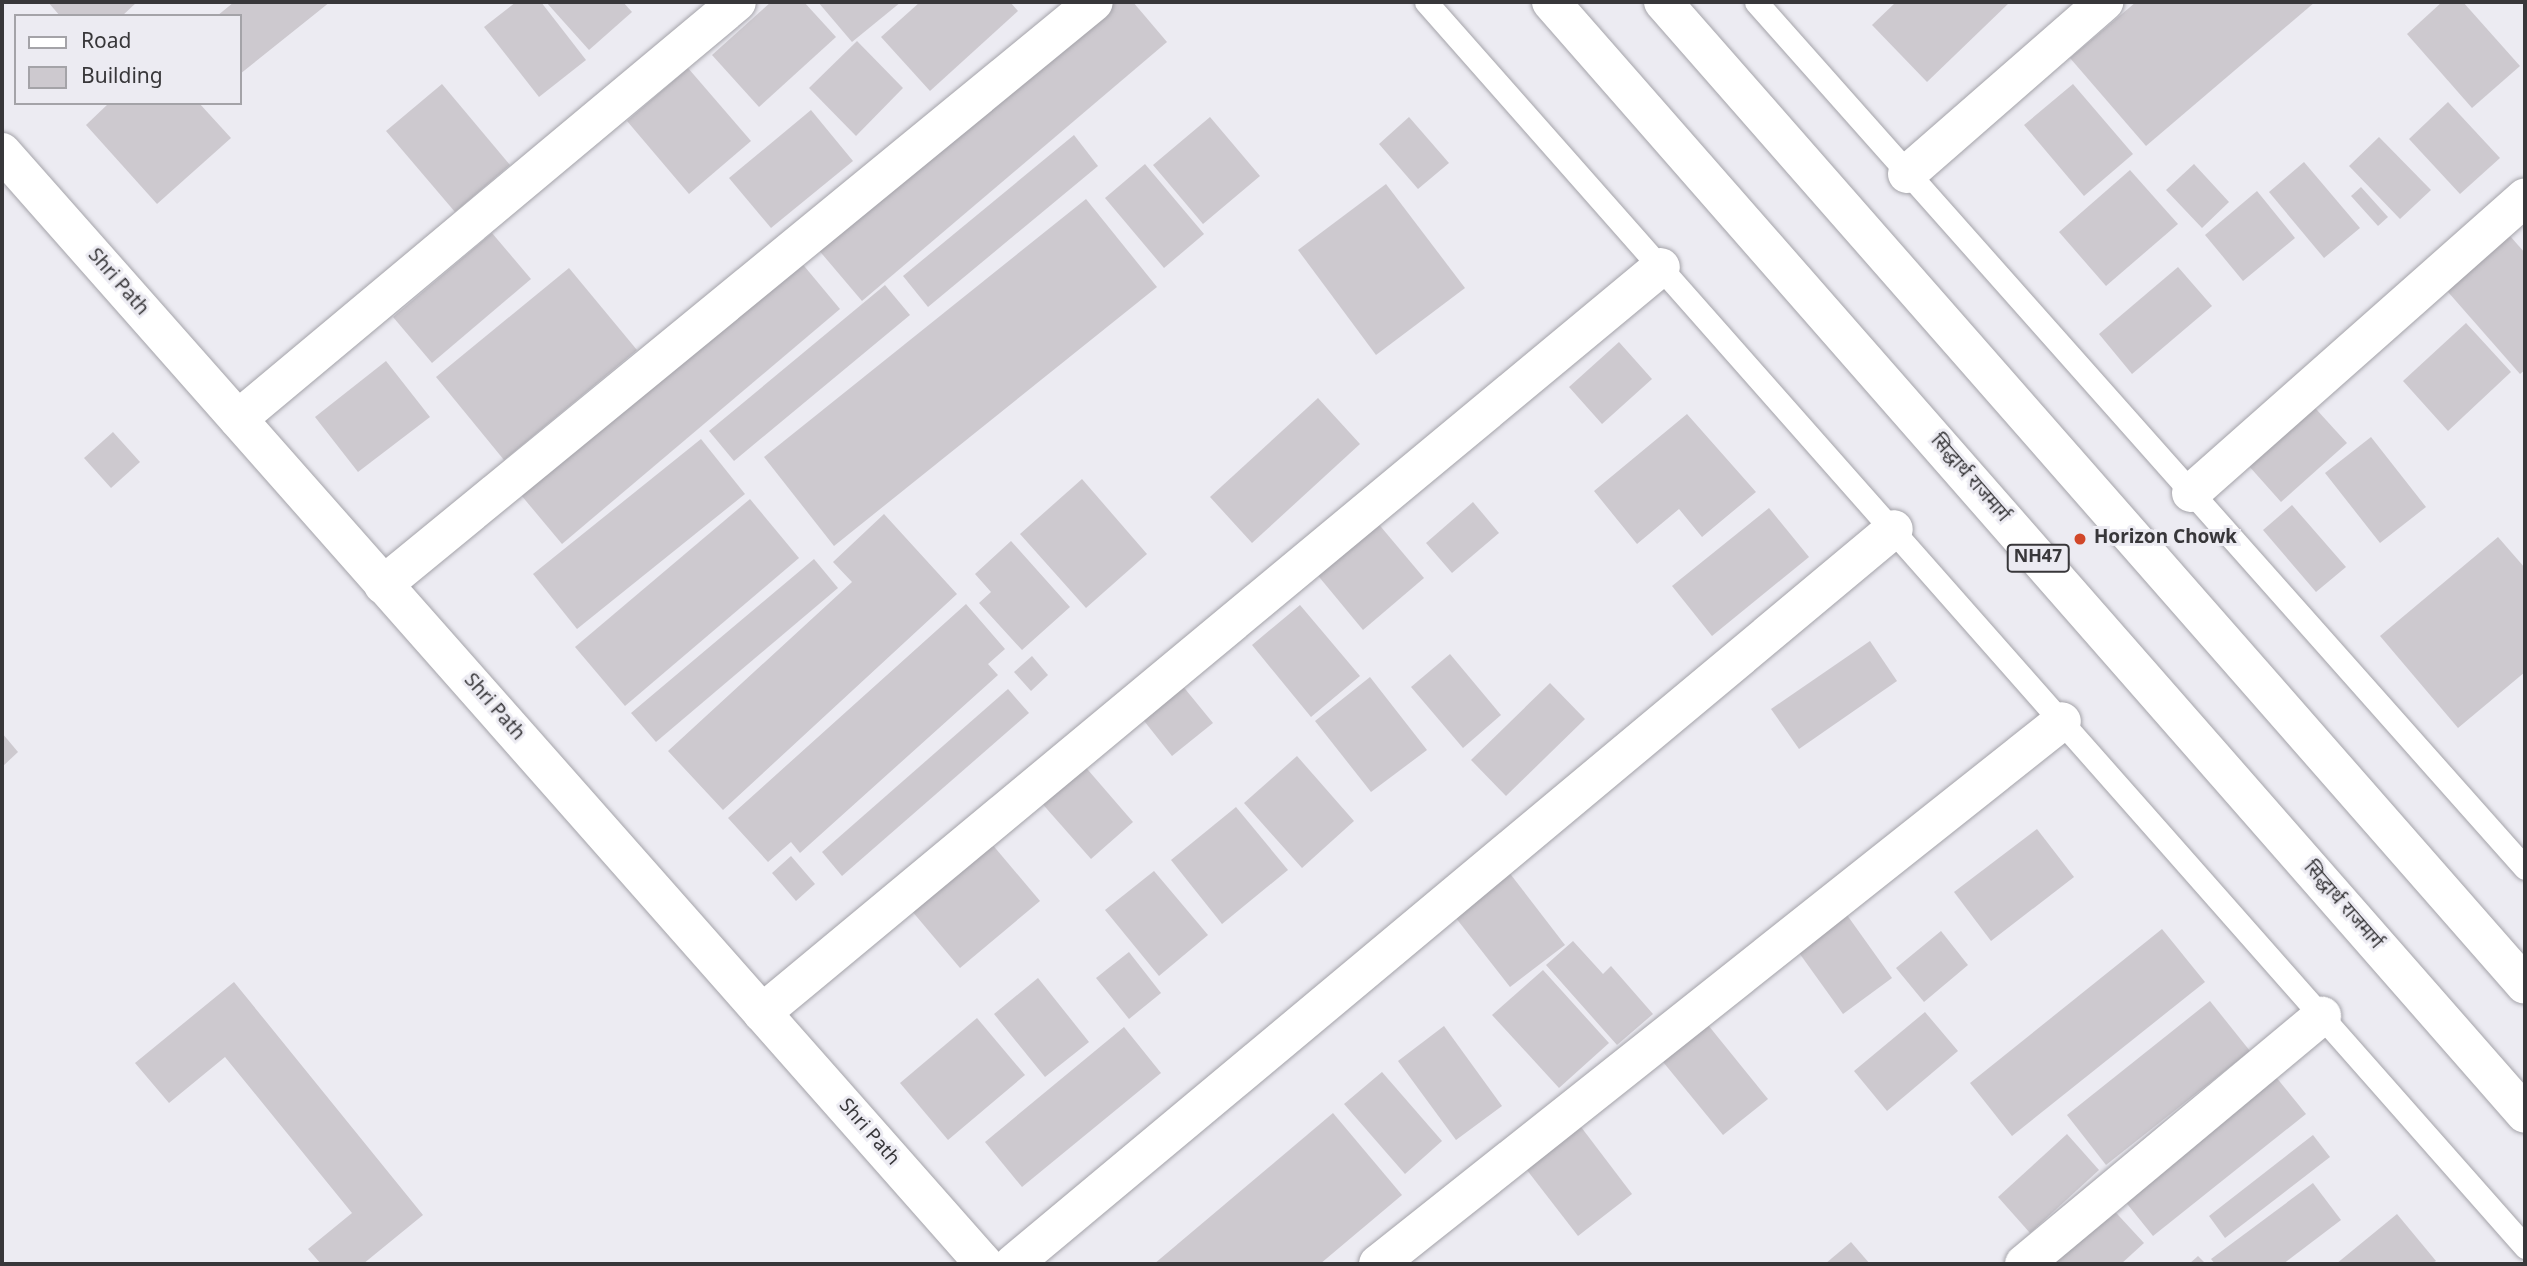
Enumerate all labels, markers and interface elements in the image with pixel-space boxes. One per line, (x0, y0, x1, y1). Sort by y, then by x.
legend (14, 14, 242, 105)
text: Road (81, 29, 131, 57)
text: Building (81, 64, 163, 92)
street label: Shri Path (82, 245, 152, 321)
street label: सिद्धार्थ राजमार्ग (1925, 430, 2013, 528)
place label: Horizon Chowk (2094, 528, 2237, 550)
marker: Horizon Chowk (2072, 531, 2088, 547)
road number: NH47 (2007, 544, 2070, 572)
street label: Shri Path (458, 670, 528, 746)
street label: सिद्धार्थ राजमार्ग (2298, 857, 2386, 955)
street label: Shri Path (833, 1095, 903, 1171)

